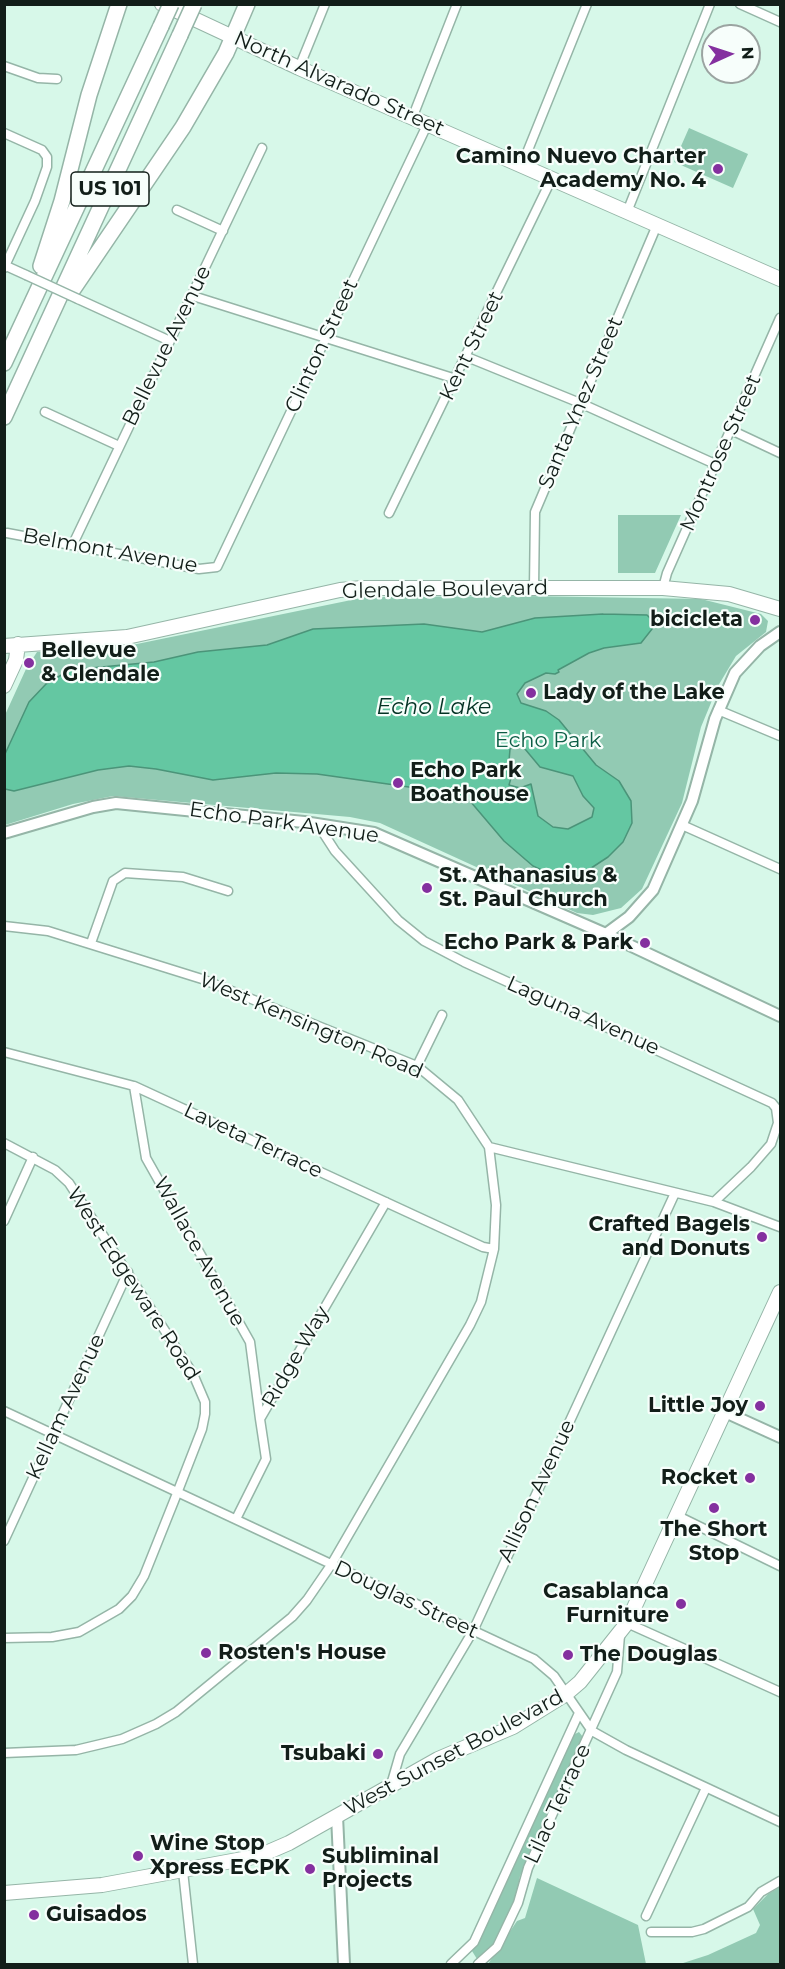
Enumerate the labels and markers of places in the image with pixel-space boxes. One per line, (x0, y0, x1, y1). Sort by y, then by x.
place label: Camino Nuevo Charter Academy No. 4 (456, 144, 706, 194)
marker: Camino Nuevo Charter Academy No. 4 (711, 162, 725, 176)
place label: bicicleta (650, 607, 743, 633)
marker: bicicleta (748, 613, 762, 627)
place label: Bellevue & Glendale (41, 638, 160, 688)
marker: Bellevue & Glendale (22, 656, 36, 670)
place label: Lady of the Lake (543, 680, 725, 706)
marker: Lady of the Lake (524, 686, 538, 700)
place label: Echo Park Boathouse (410, 758, 529, 808)
marker: Echo Park Boathouse (391, 776, 405, 790)
place label: St. Athanasius & St. Paul Church (439, 863, 618, 913)
marker: St. Athanasius & St. Paul Church (420, 881, 434, 895)
place label: Echo Park & Park (444, 930, 633, 956)
marker: Echo Park & Park (638, 936, 652, 950)
place label: Crafted Bagels and Donuts (588, 1212, 750, 1262)
marker: Crafted Bagels and Donuts (755, 1230, 769, 1244)
place label: Little Joy (648, 1393, 748, 1419)
marker: Little Joy (753, 1399, 767, 1413)
place label: Rocket (661, 1465, 738, 1491)
marker: Rocket (743, 1471, 757, 1485)
marker: The Short Stop (707, 1501, 721, 1515)
place label: The Short Stop (660, 1517, 768, 1567)
place label: Casablanca Furniture (543, 1579, 669, 1629)
marker: Casablanca Furniture (674, 1597, 688, 1611)
place label: Rosten's House (218, 1640, 386, 1666)
place label: The Douglas (580, 1642, 717, 1668)
marker: Rosten's House (199, 1646, 213, 1660)
marker: The Douglas (561, 1648, 575, 1662)
place label: Tsubaki (281, 1741, 366, 1767)
marker: Tsubaki (371, 1747, 385, 1761)
place label: Wine Stop Xpress ECPK (150, 1831, 290, 1881)
place label: Subliminal Projects (322, 1844, 439, 1894)
marker: Wine Stop Xpress ECPK (131, 1849, 145, 1863)
marker: Subliminal Projects (303, 1862, 317, 1876)
place label: Guisados (46, 1902, 147, 1928)
marker: Guisados (27, 1908, 41, 1922)

